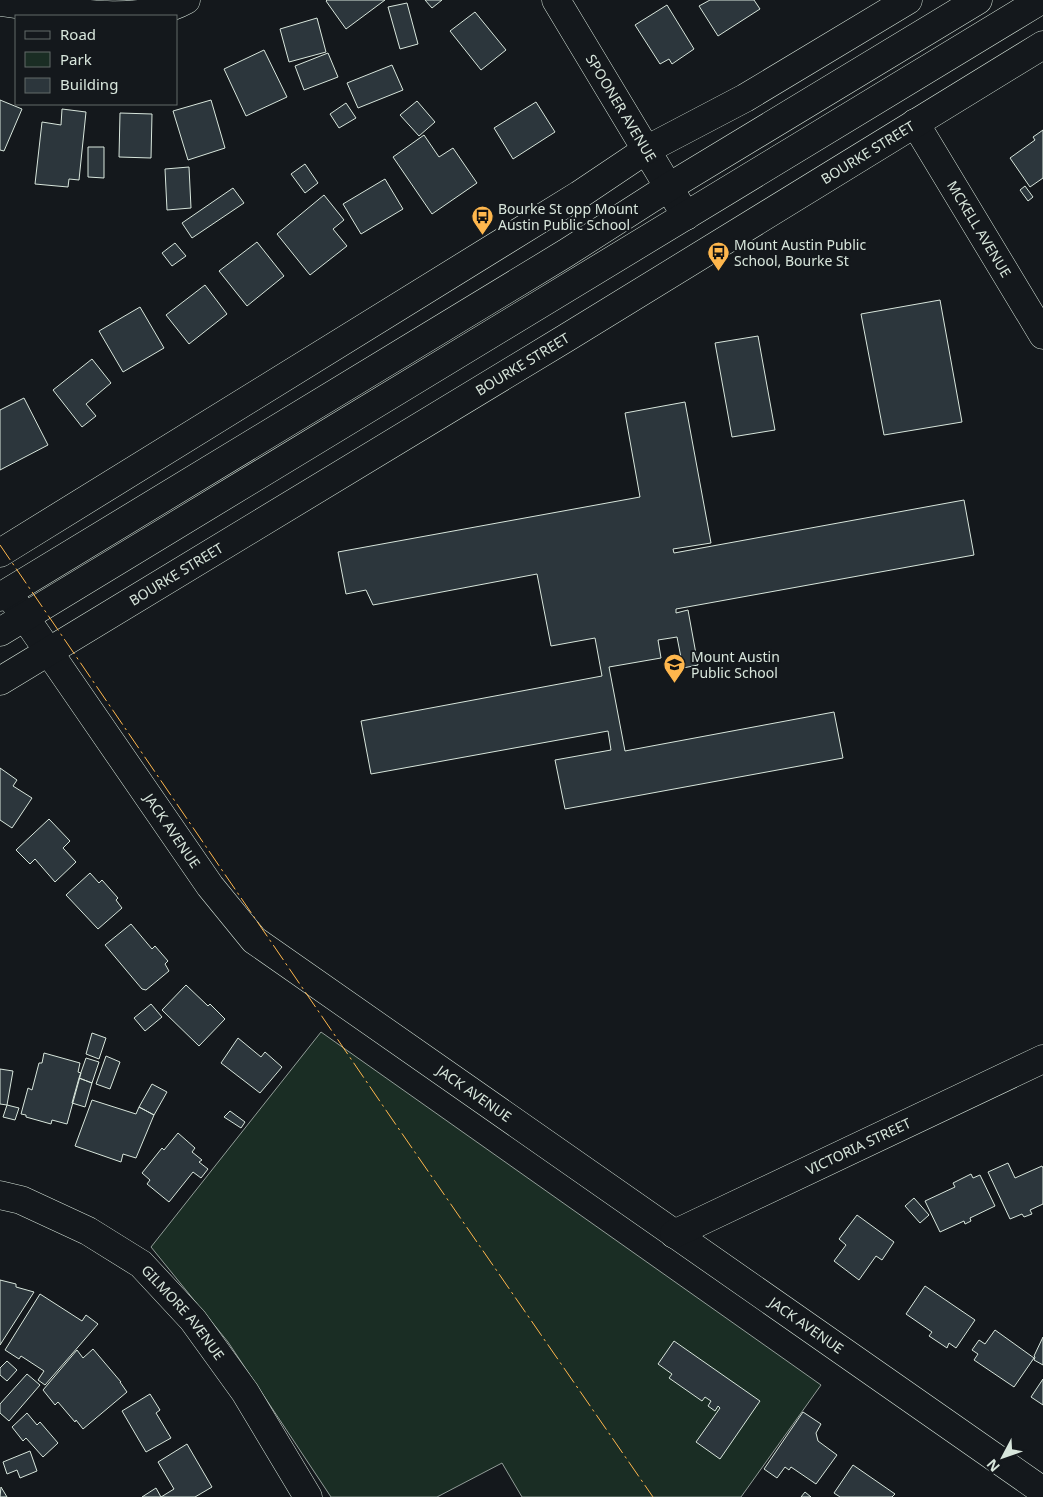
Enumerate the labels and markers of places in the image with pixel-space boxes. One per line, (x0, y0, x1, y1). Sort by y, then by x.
place label: Bourke St opp Mount Austin Public School (498, 199, 638, 234)
bus stop icon: Bourke St opp Mount Austin Public School (470, 205, 494, 236)
place label: Mount Austin Public School, Bourke St (734, 235, 866, 270)
bus stop icon: Mount Austin Public School, Bourke St (706, 241, 730, 272)
place label: Mount Austin Public School (691, 647, 780, 682)
school or university icon: Mount Austin Public School (663, 653, 687, 684)

